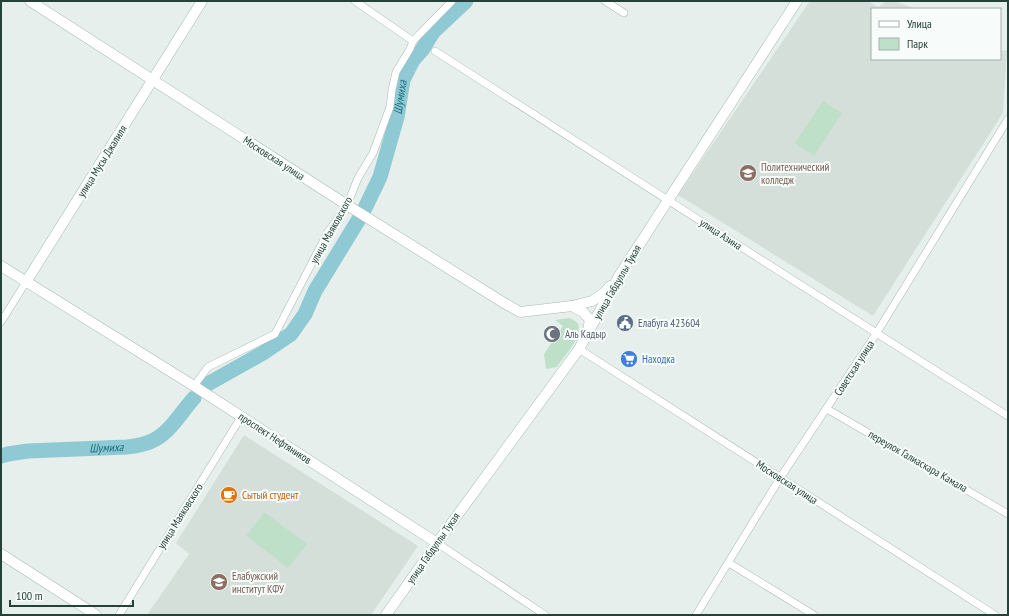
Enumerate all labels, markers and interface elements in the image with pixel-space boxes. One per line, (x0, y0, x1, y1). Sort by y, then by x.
legend (871, 8, 1001, 60)
text: Улица (907, 16, 932, 31)
text: Парк (907, 36, 928, 51)
water label: Шумиха (390, 78, 410, 115)
street label: улица Мусы Джалиля (74, 122, 130, 200)
street label: Московская улица (241, 133, 307, 183)
place label: Политехнический колледж (761, 160, 830, 187)
school or university icon: Политехнический колледж (738, 163, 758, 183)
street label: улица Маяковского (307, 194, 355, 266)
street label: улица Азина (697, 215, 745, 253)
street label: улица Габдуллы Тукая (590, 242, 644, 322)
public building icon: Елабуга 423604 (615, 313, 635, 333)
place label: Елабуга 423604 (638, 316, 700, 330)
mosque icon: Аль Кадыр (542, 324, 562, 344)
place label: Аль Кадыр (565, 327, 606, 341)
street label: Советская улица (831, 338, 877, 398)
supermarket icon: Находка (619, 349, 639, 369)
place label: Находка (642, 352, 675, 366)
street label: проспект Нефтяников (236, 409, 315, 467)
street label: переулок Галиаскара Камала (866, 427, 970, 495)
water label: Шумиха (89, 439, 125, 456)
street label: Московская улица (754, 457, 820, 507)
street label: улица Маяковского (154, 480, 206, 551)
cafe icon: Сытый студент (219, 485, 239, 505)
place label: Сытый студент (242, 488, 299, 502)
street label: улица Габдуллы Тукая (403, 510, 463, 586)
place label: Елабужский институт КФУ (232, 569, 284, 596)
school or university icon: Елабужский институт КФУ (209, 572, 229, 592)
scale bar (10, 582, 133, 608)
text: 100 m (16, 588, 43, 603)

